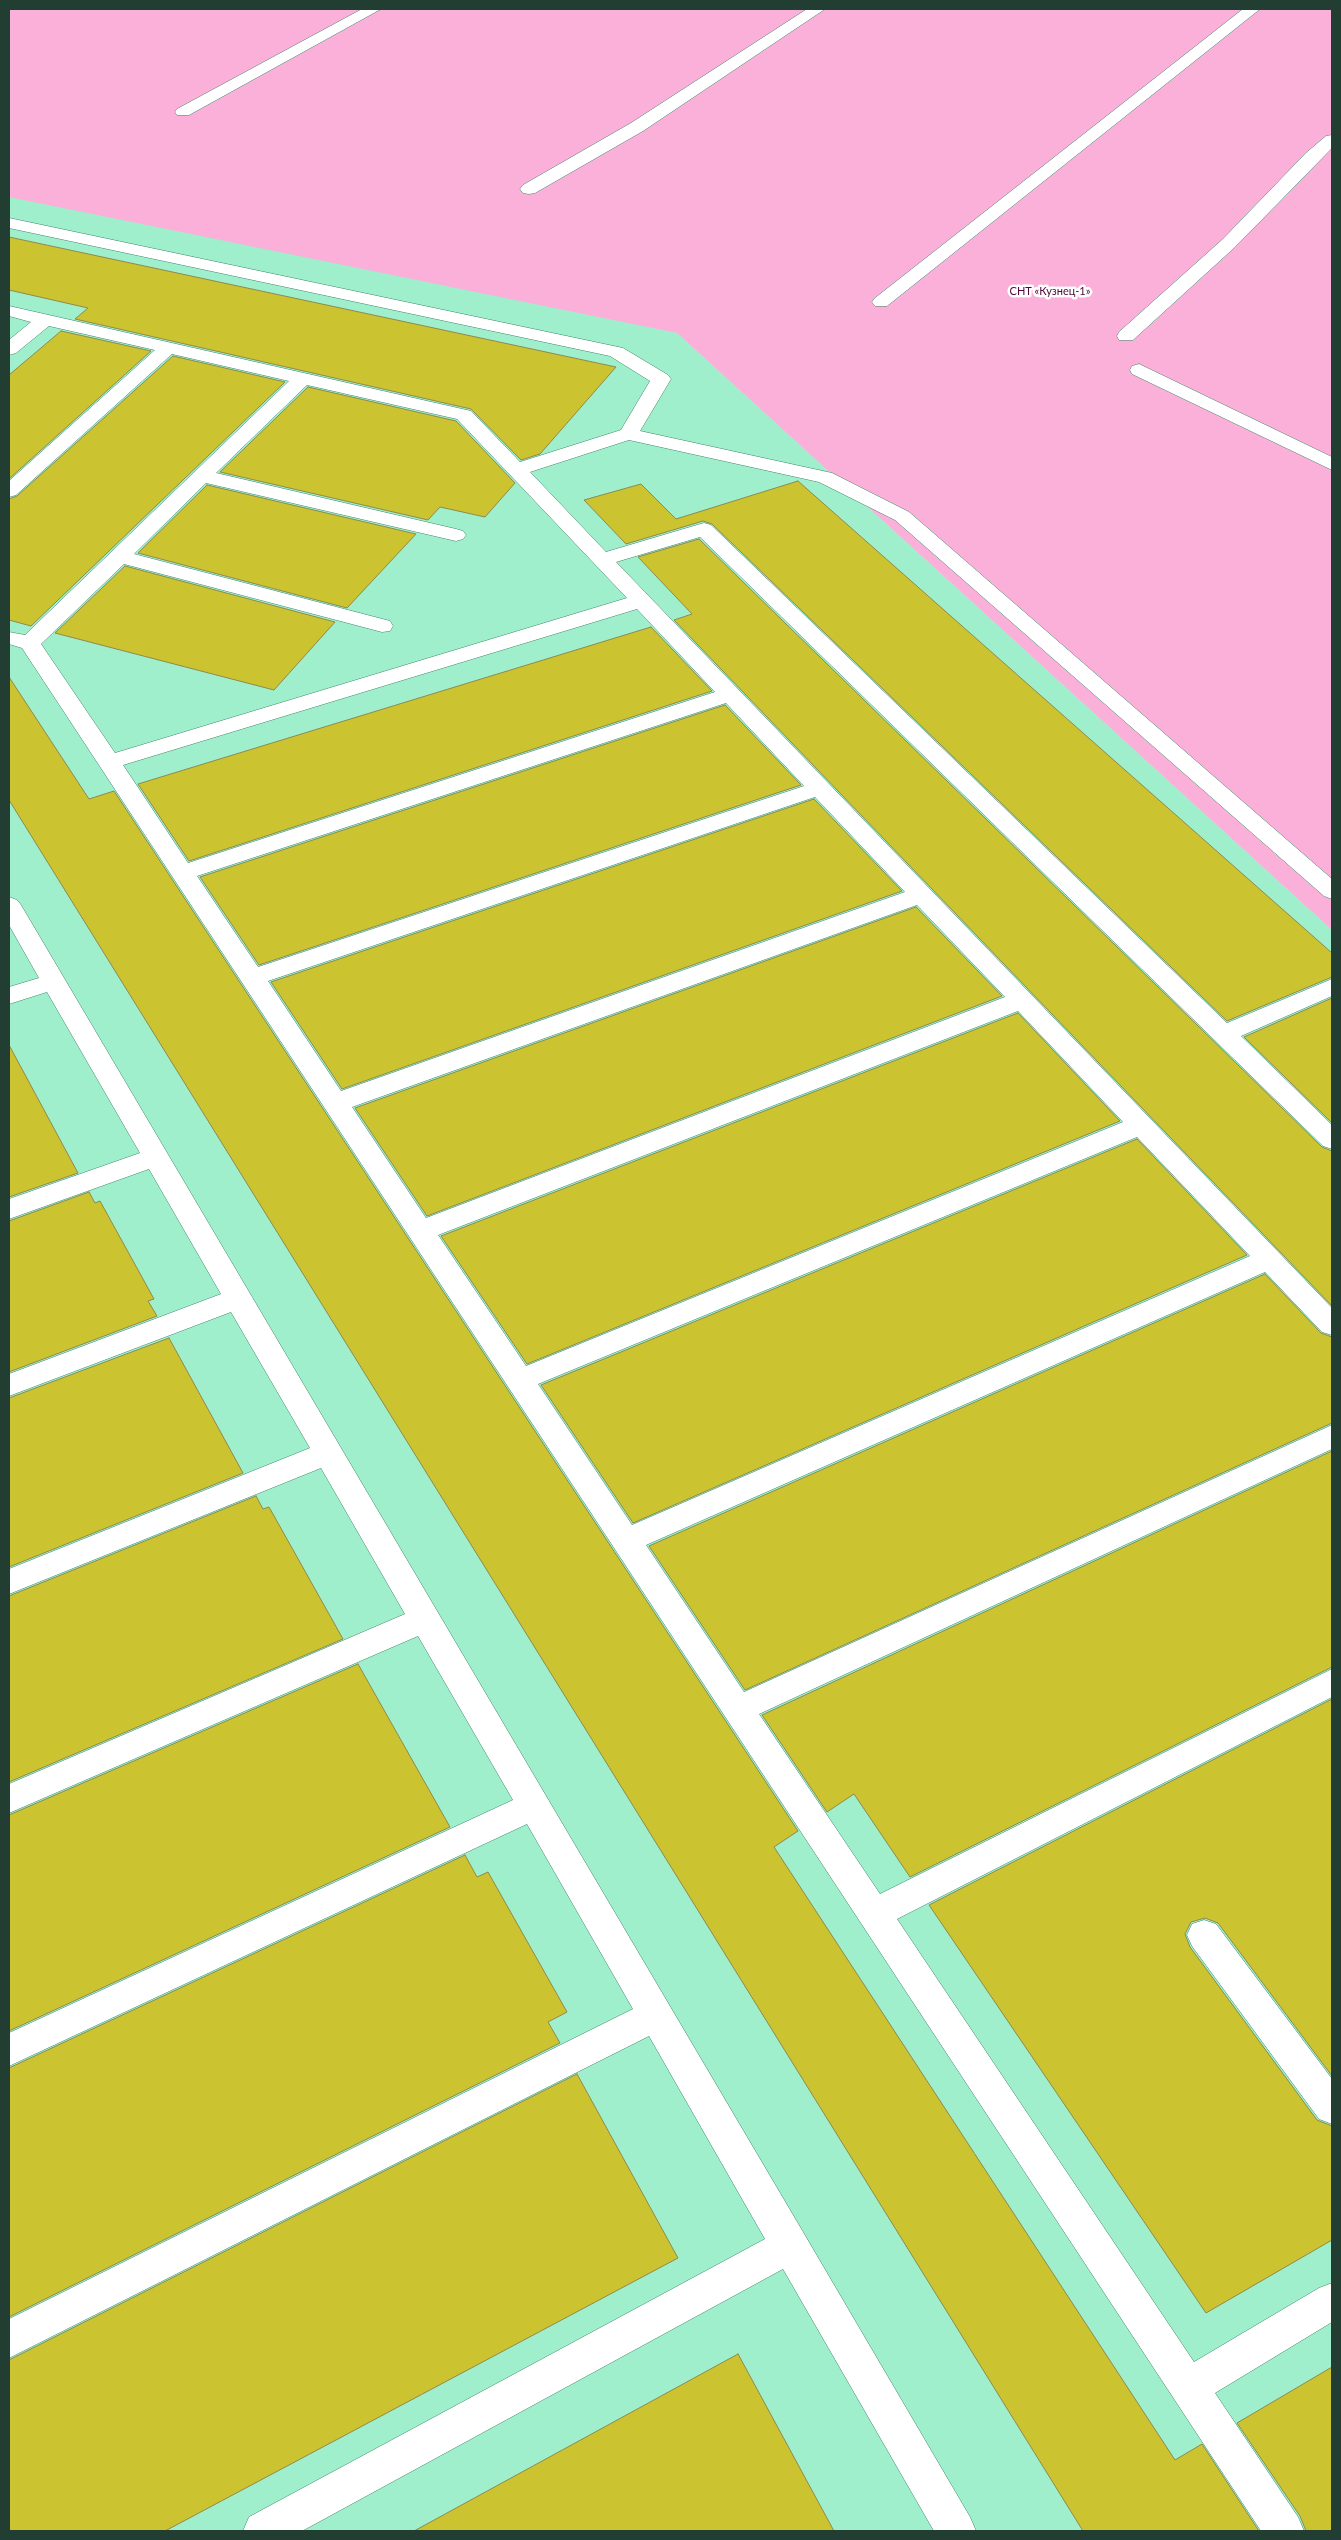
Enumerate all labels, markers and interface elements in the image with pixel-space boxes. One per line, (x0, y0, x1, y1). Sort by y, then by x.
park label: СНТ «Кузнец-1» (1010, 284, 1090, 298)

